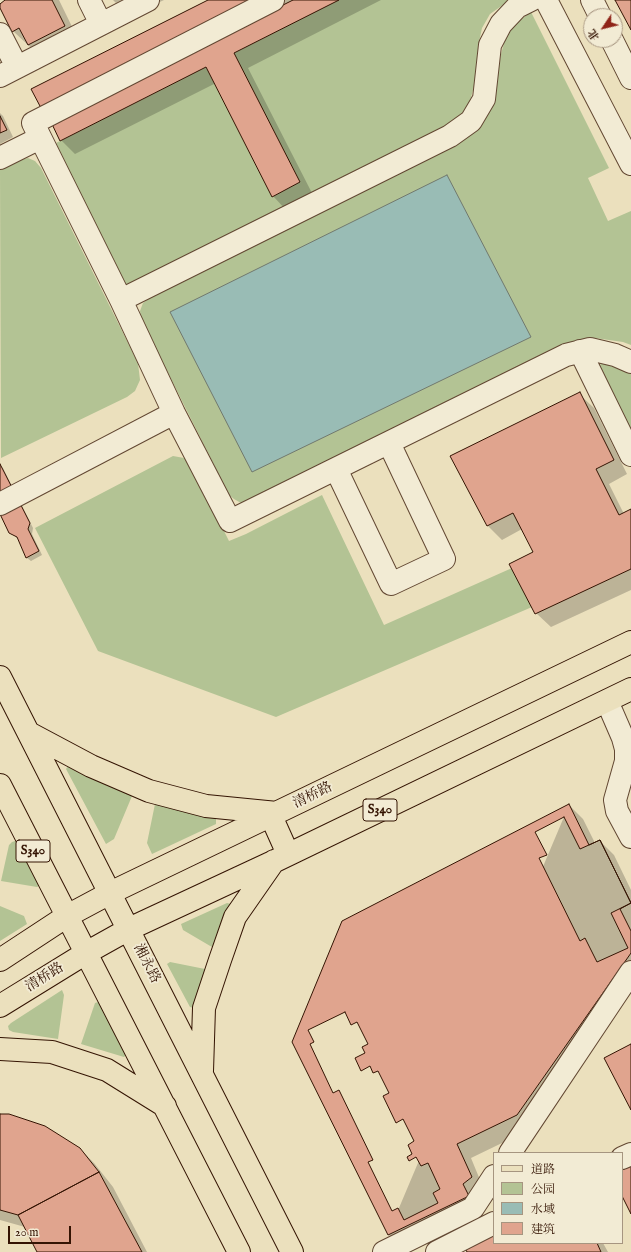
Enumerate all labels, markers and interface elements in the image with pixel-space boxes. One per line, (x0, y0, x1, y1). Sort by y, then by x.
north arrow (583, 8, 623, 48)
text: 北 (585, 26, 603, 43)
street label: 清桥路 (290, 779, 336, 813)
road number: S340 (363, 799, 397, 821)
road number: S340 (16, 840, 50, 862)
street label: 湘永路 (129, 941, 163, 987)
street label: 清桥路 (23, 960, 67, 996)
legend (493, 1152, 623, 1244)
text: 道路 (531, 1162, 555, 1177)
text: 公园 (531, 1182, 555, 1197)
text: 水域 (531, 1202, 555, 1217)
scale bar (10, 1218, 73, 1244)
text: 建筑 (531, 1222, 555, 1237)
text: 20 m (15, 1225, 38, 1240)

